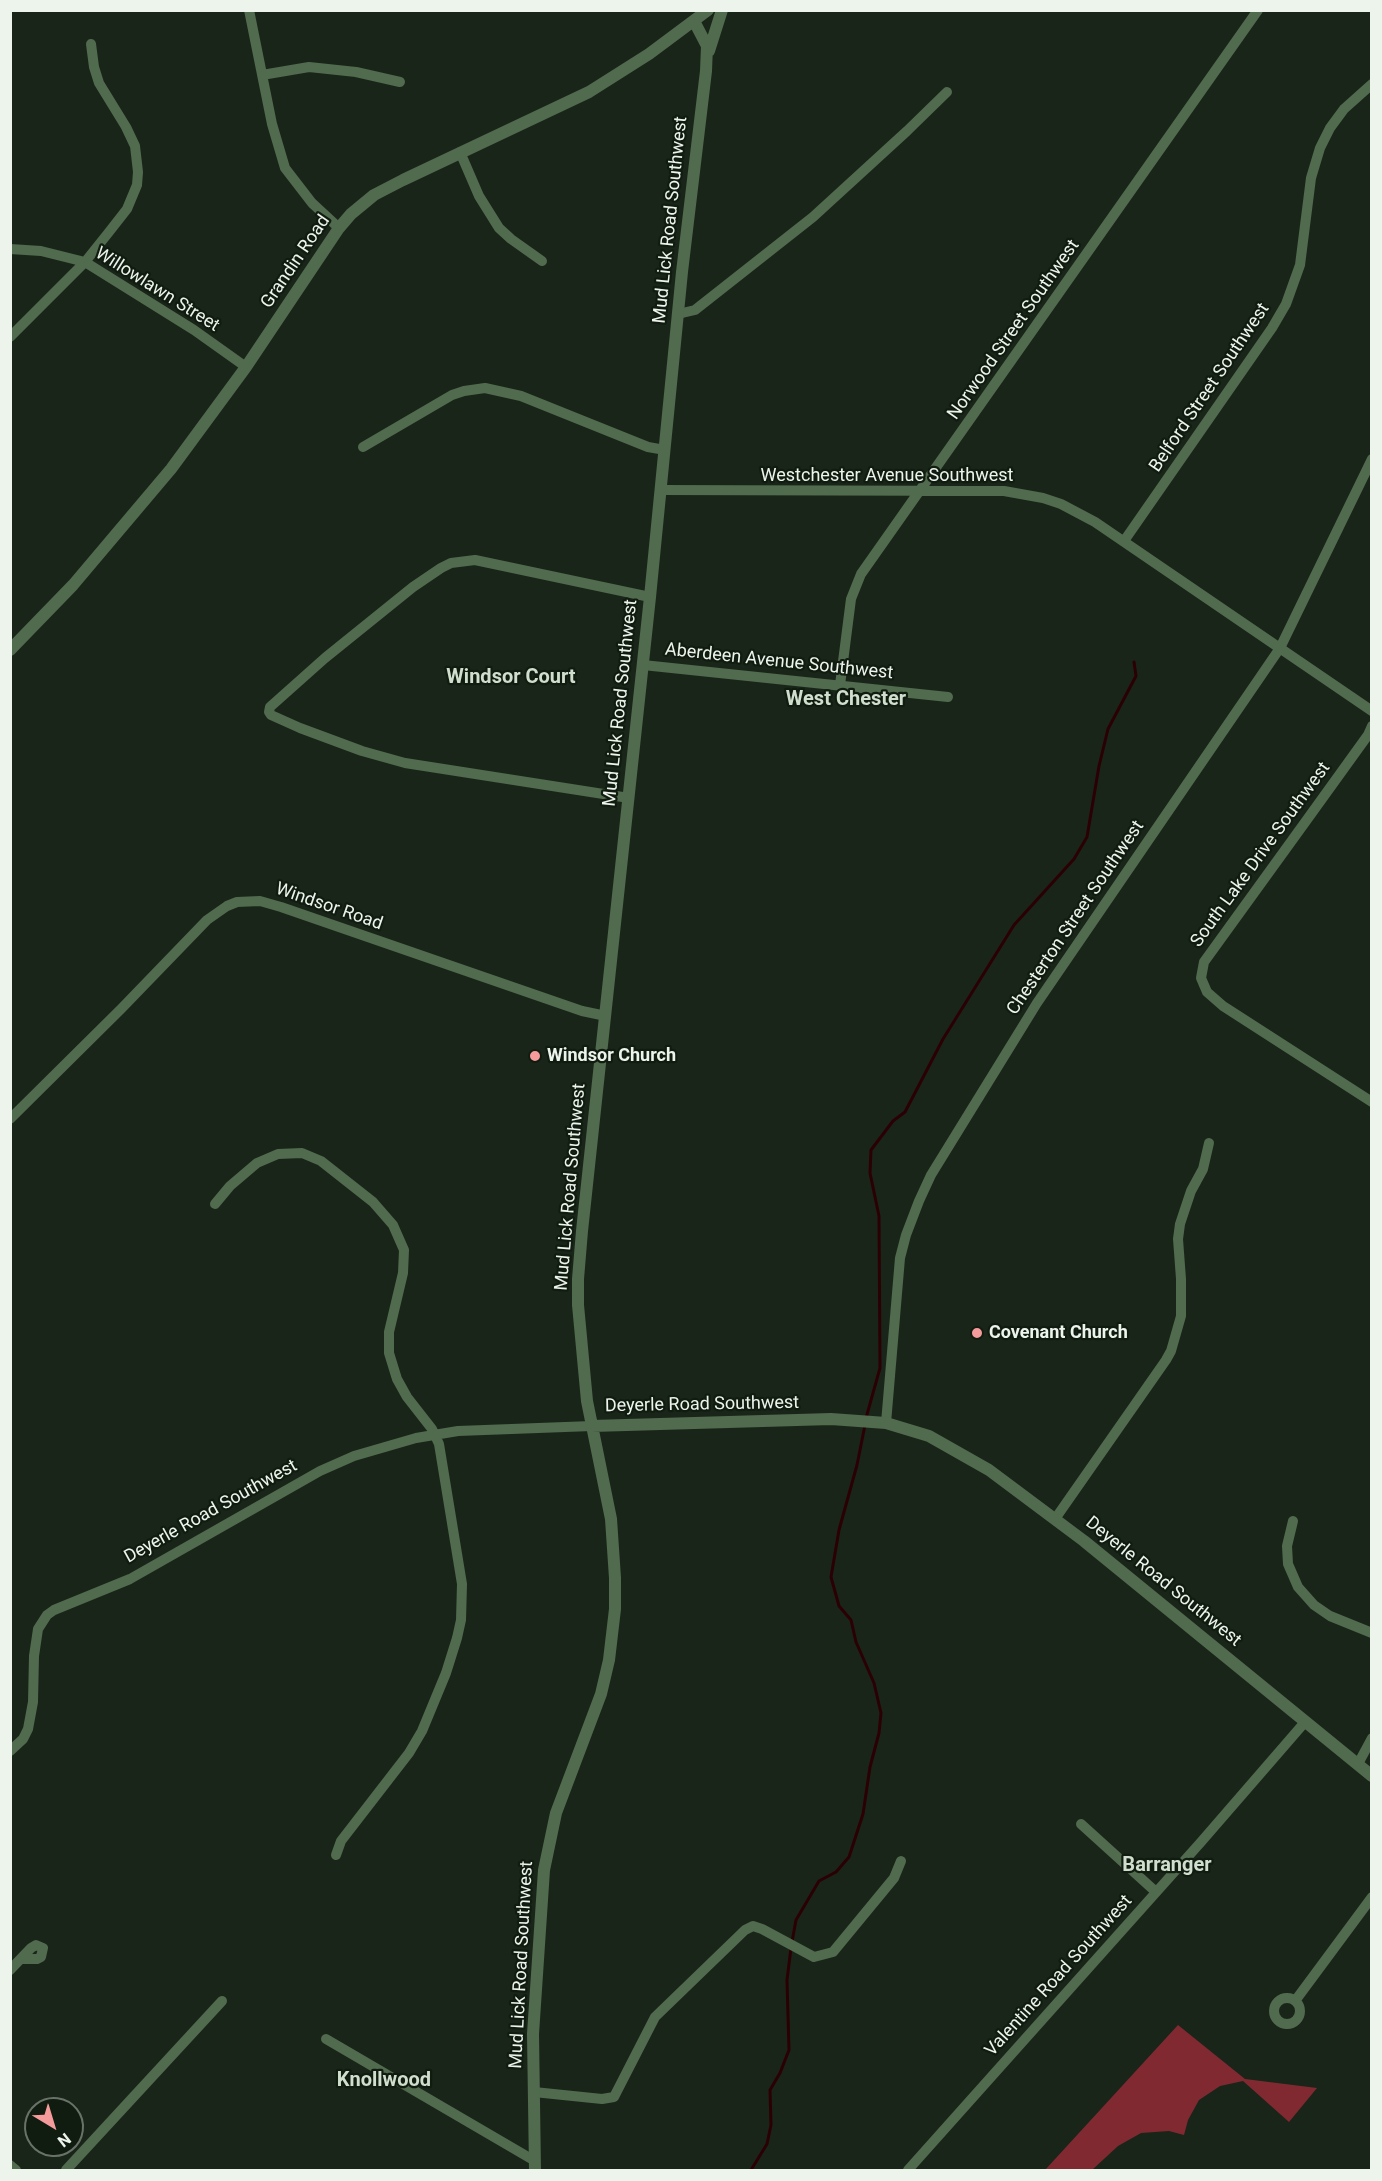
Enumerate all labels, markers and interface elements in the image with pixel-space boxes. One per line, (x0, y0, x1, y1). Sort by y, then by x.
street label: Mud Lick Road Southwest (649, 115, 693, 325)
street label: Grandin Road (257, 211, 335, 313)
street label: Norwood Street Southwest (944, 236, 1084, 424)
street label: Willowlawn Street (91, 243, 223, 337)
street label: Belford Street Southwest (1145, 299, 1275, 477)
street label: Westchester Avenue Southwest (761, 465, 1013, 487)
street label: Mud Lick Road Southwest (599, 598, 643, 808)
street label: Aberdeen Avenue Southwest (664, 639, 894, 685)
district label: Windsor Court (446, 666, 576, 690)
district label: West Chester (786, 688, 906, 712)
street label: South Lake Drive Southwest (1187, 758, 1335, 952)
street label: Chesterton Street Southwest (1003, 817, 1149, 1019)
street label: Windsor Road (273, 879, 385, 935)
place label: Windsor Church (547, 1045, 676, 1067)
marker: Windsor Church (528, 1049, 542, 1063)
street label: Mud Lick Road Southwest (551, 1082, 591, 1292)
place label: Covenant Church (989, 1322, 1128, 1344)
marker: Covenant Church (970, 1326, 984, 1340)
street label: Deyerle Road Southwest (605, 1393, 799, 1417)
street label: Deyerle Road Southwest (121, 1455, 301, 1569)
street label: Deyerle Road Southwest (1081, 1512, 1245, 1652)
district label: Barranger (1122, 1854, 1212, 1878)
street label: Mud Lick Road Southwest (506, 1861, 538, 2069)
street label: Valentine Road Southwest (981, 1891, 1137, 2061)
district label: Knollwood (337, 2069, 431, 2093)
north arrow (24, 2097, 84, 2157)
text: N (54, 2129, 74, 2151)

